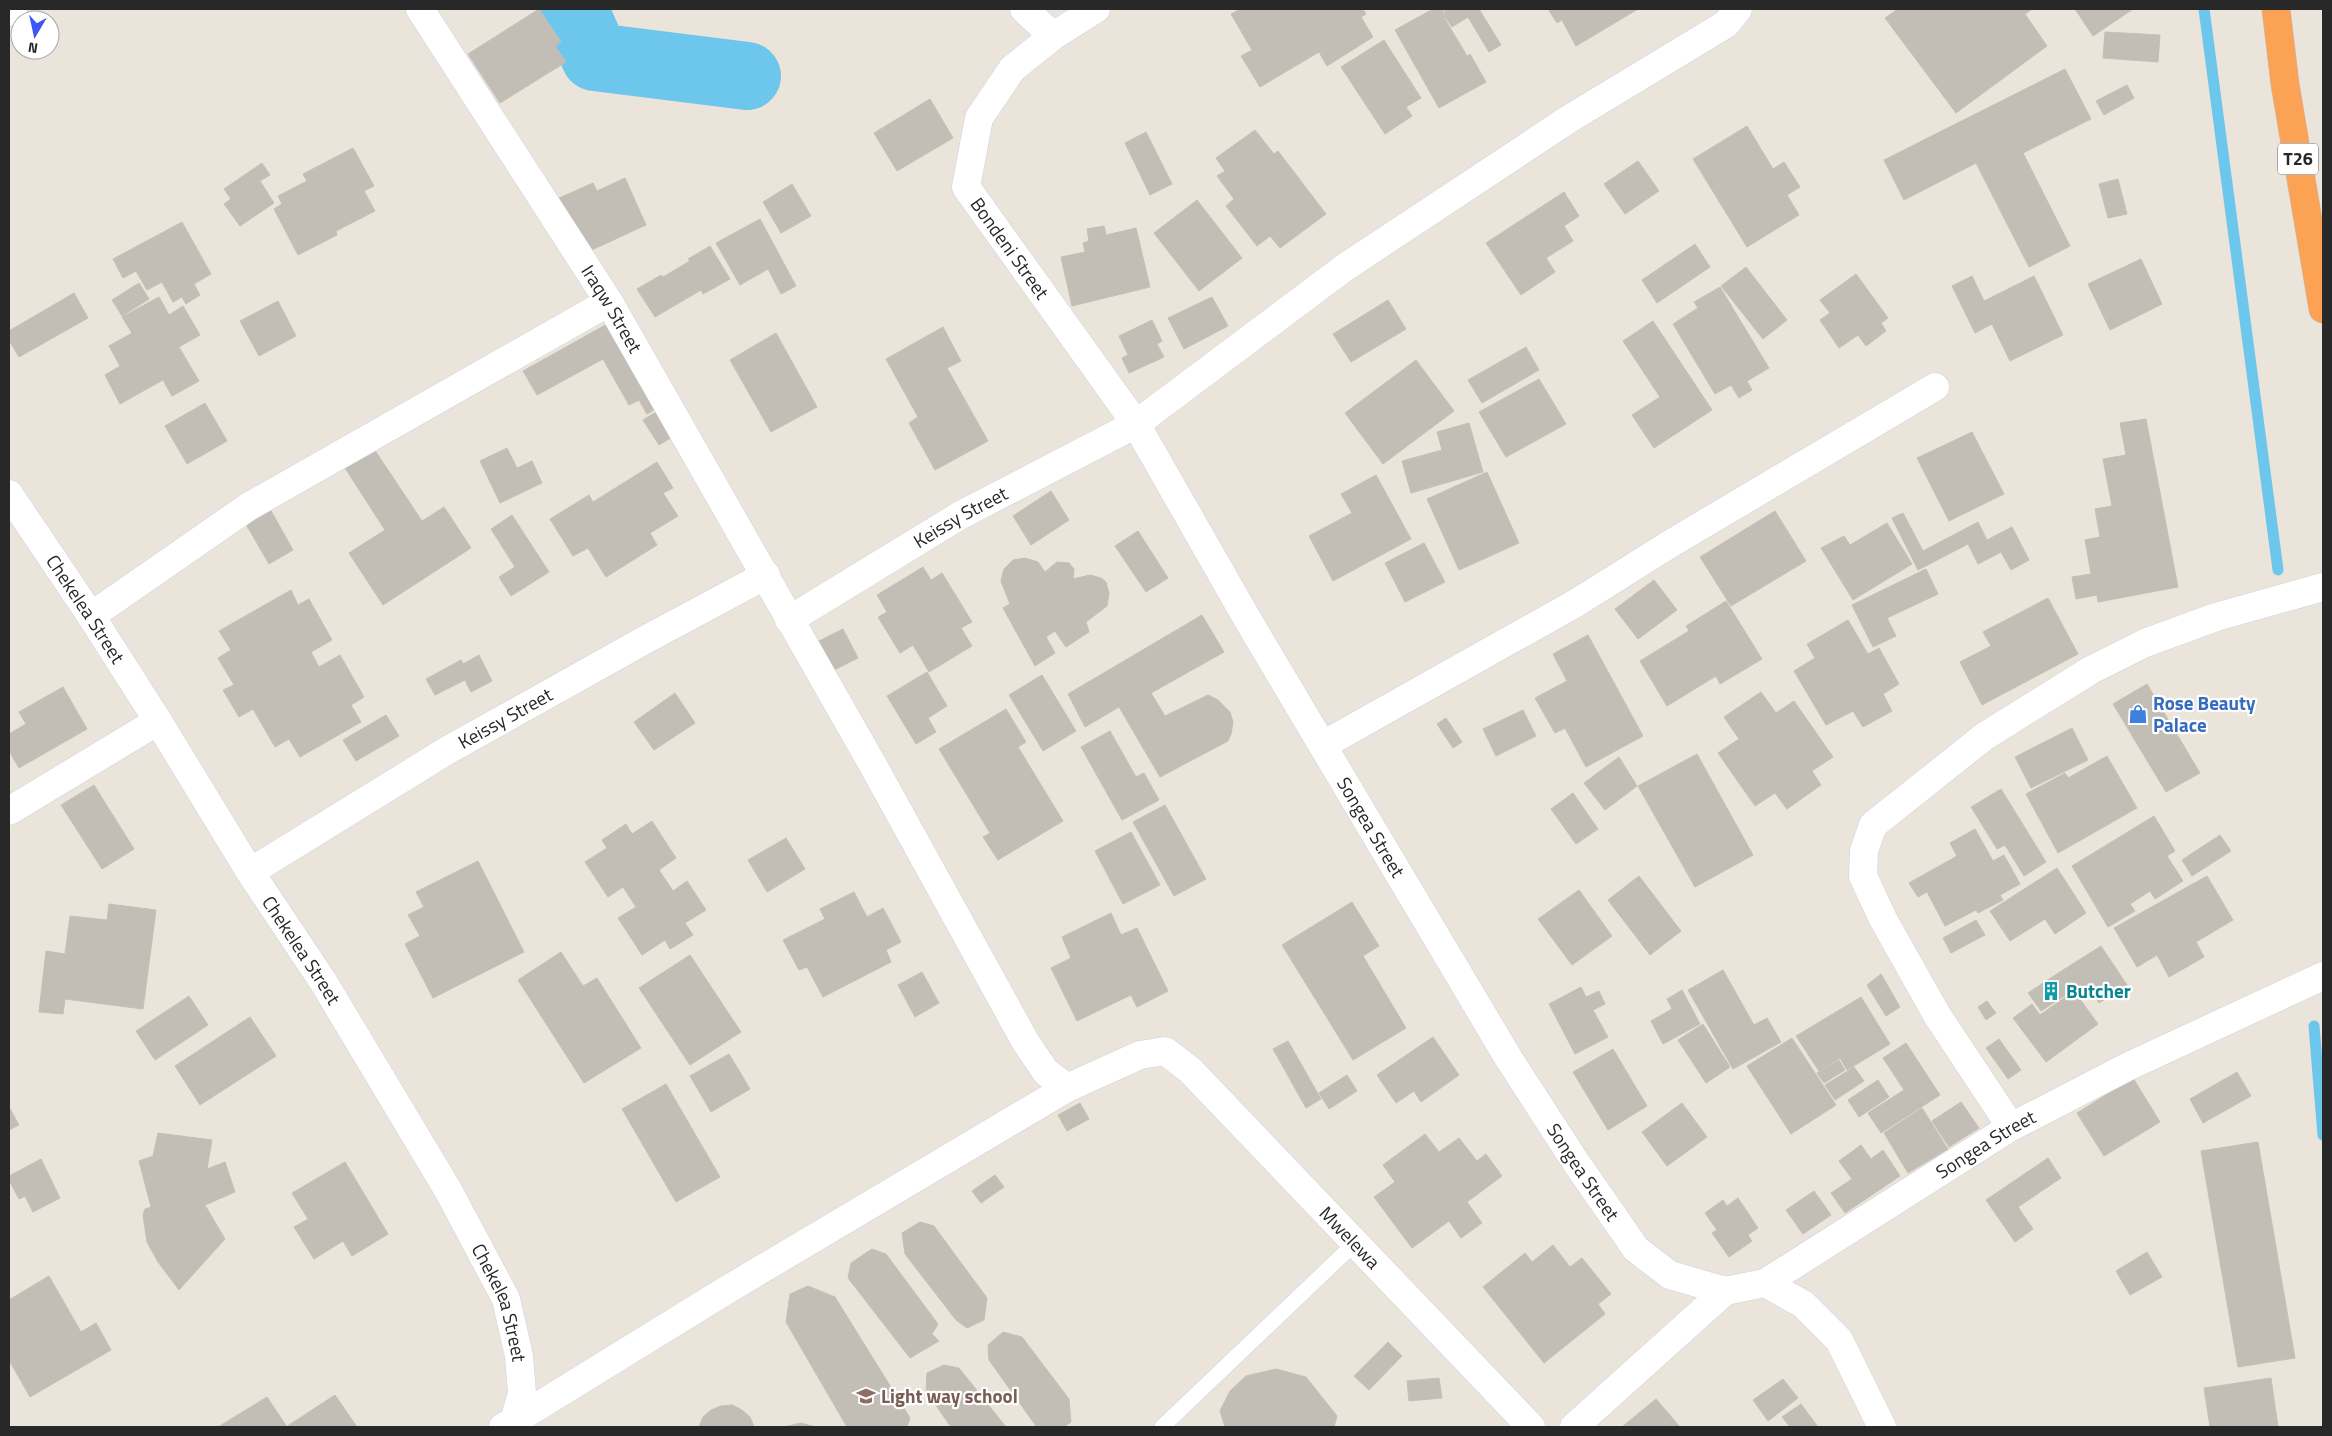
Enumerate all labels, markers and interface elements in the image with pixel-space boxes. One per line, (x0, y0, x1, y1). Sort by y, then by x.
north arrow (10, 10, 60, 60)
text: N (26, 37, 39, 59)
road number: T26 (2278, 144, 2318, 174)
street label: Bondeni Street (964, 191, 1057, 305)
street label: Iraqw Street (575, 259, 650, 358)
street label: Keissy Street (907, 478, 1013, 555)
street label: Chekelea Street (39, 548, 133, 669)
street label: Keissy Street (452, 679, 558, 756)
place label: Rose Beauty Palace (2153, 688, 2256, 739)
shop icon: Rose Beauty Palace (2127, 703, 2149, 725)
street label: Songea Street (1330, 771, 1413, 883)
street label: Chekelea Street (256, 889, 349, 1010)
place label: Butcher (2066, 976, 2131, 1005)
building icon: Butcher (2040, 980, 2062, 1002)
street label: Songea Street (1930, 1102, 2041, 1185)
street label: Songea Street (1540, 1117, 1627, 1227)
street label: Mwelewa (1313, 1199, 1388, 1276)
street label: Chekelea Street (465, 1238, 534, 1363)
place label: Light way school (881, 1381, 1018, 1410)
school or university icon: Light way school (855, 1385, 877, 1407)

